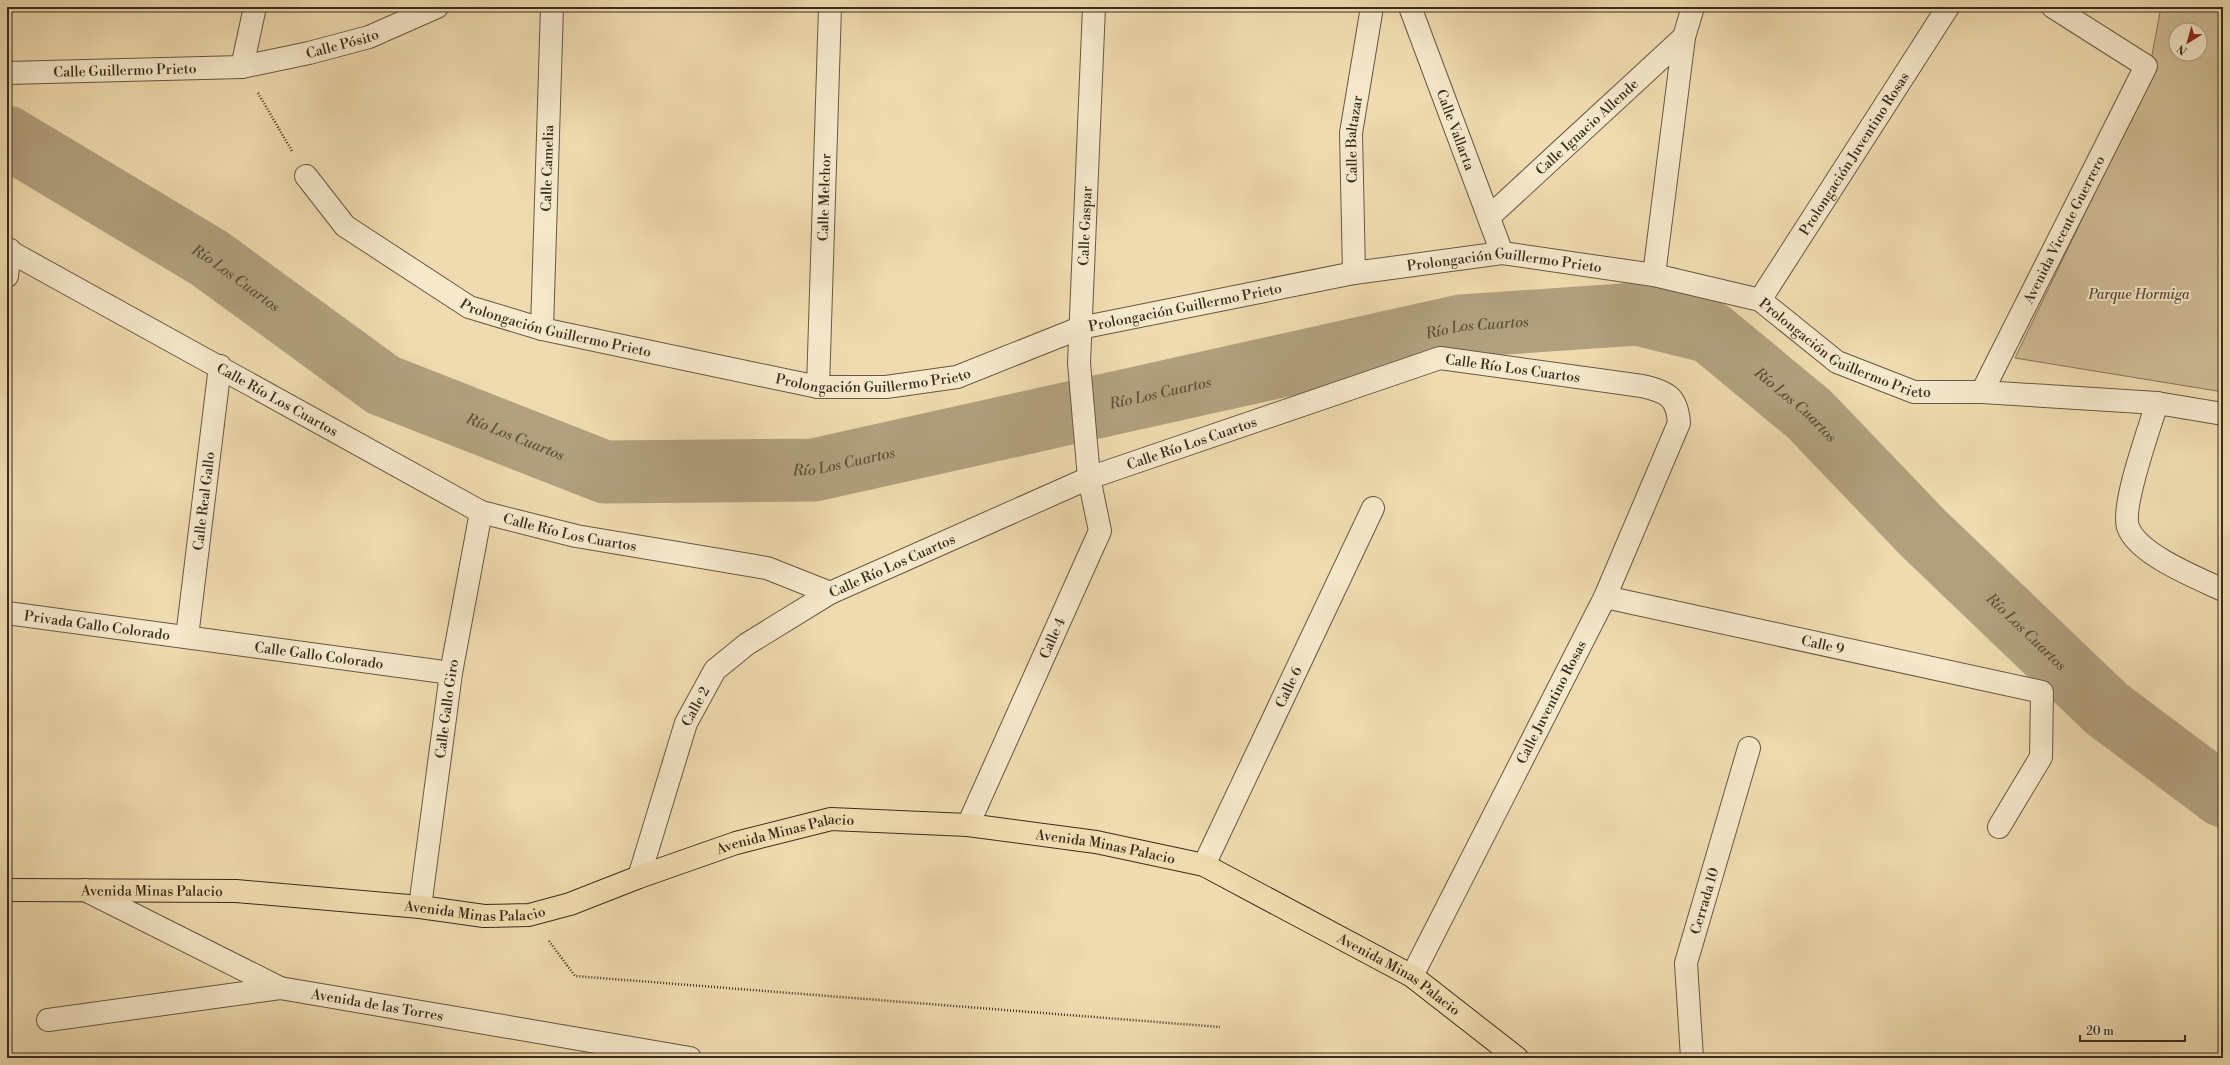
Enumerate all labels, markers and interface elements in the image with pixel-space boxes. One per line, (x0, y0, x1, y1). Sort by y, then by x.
north arrow (2168, 22, 2208, 62)
street label: Calle Pósito (304, 26, 382, 63)
text: N (2175, 41, 2190, 57)
street label: Calle Guillermo Prieto (53, 60, 197, 82)
street label: Prolongación Juventino Rosas (1796, 69, 1914, 239)
street label: Calle Ignacio Allende (1532, 76, 1643, 180)
street label: Calle Vallarta (1432, 87, 1479, 174)
street label: Calle Baltazar (1343, 94, 1367, 183)
street label: Calle Camelia (538, 123, 558, 212)
street label: Calle Melchor (815, 153, 835, 241)
street label: Avenida Vicente Guerrero (2019, 153, 2109, 308)
street label: Calle Gaspar (1075, 186, 1096, 266)
water label: Río Los Cuartos (187, 240, 284, 317)
street label: Prolongación Guillermo Prieto (1406, 245, 1603, 277)
street label: Prolongación Guillermo Prieto (1087, 280, 1284, 336)
park label: Parque Hormiga (2087, 286, 2190, 304)
street label: Prolongación Guillermo Prieto (456, 295, 653, 362)
street label: Prolongación Guillermo Prieto (1755, 295, 1931, 402)
water label: Río Los Cuartos (1423, 312, 1530, 344)
street label: Calle Río Los Cuartos (1444, 351, 1581, 387)
street label: Calle Río Los Cuartos (213, 360, 341, 441)
water label: Río Los Cuartos (1749, 363, 1840, 447)
street label: Prolongación Guillermo Prieto (774, 364, 974, 397)
water label: Río Los Cuartos (1107, 373, 1213, 414)
water label: Río Los Cuartos (462, 409, 567, 465)
street label: Calle Río Los Cuartos (1125, 413, 1259, 474)
water label: Río Los Cuartos (792, 443, 897, 480)
street label: Calle Real Gallo (190, 451, 220, 552)
street label: Calle Río Los Cuartos (501, 510, 638, 556)
street label: Calle Río Los Cuartos (827, 530, 958, 602)
water label: Río Los Cuartos (1981, 589, 2070, 675)
street label: Privada Gallo Colorado (23, 607, 171, 645)
street label: Calle 4 (1036, 615, 1070, 662)
street label: Calle 9 (1800, 632, 1846, 659)
street label: Calle Juventino Rosas (1513, 638, 1591, 767)
street label: Calle Gallo Colorado (253, 639, 385, 674)
street label: Calle Gallo Giro (432, 658, 463, 760)
street label: Calle 6 (1272, 663, 1307, 711)
street label: Calle 2 (678, 684, 714, 730)
street label: Avenida Minas Palacio (713, 811, 855, 860)
street label: Avenida Minas Palacio (1033, 826, 1177, 869)
street label: Cerrada 10 (1687, 865, 1724, 937)
street label: Avenida Minas Palacio (80, 882, 223, 901)
street label: Avenida Minas Palacio (403, 898, 548, 926)
street label: Avenida Minas Palacio (1333, 929, 1463, 1020)
street label: Avenida de las Torres (309, 985, 445, 1026)
scale bar (2080, 1017, 2185, 1043)
text: 20 m (2086, 1024, 2114, 1039)

